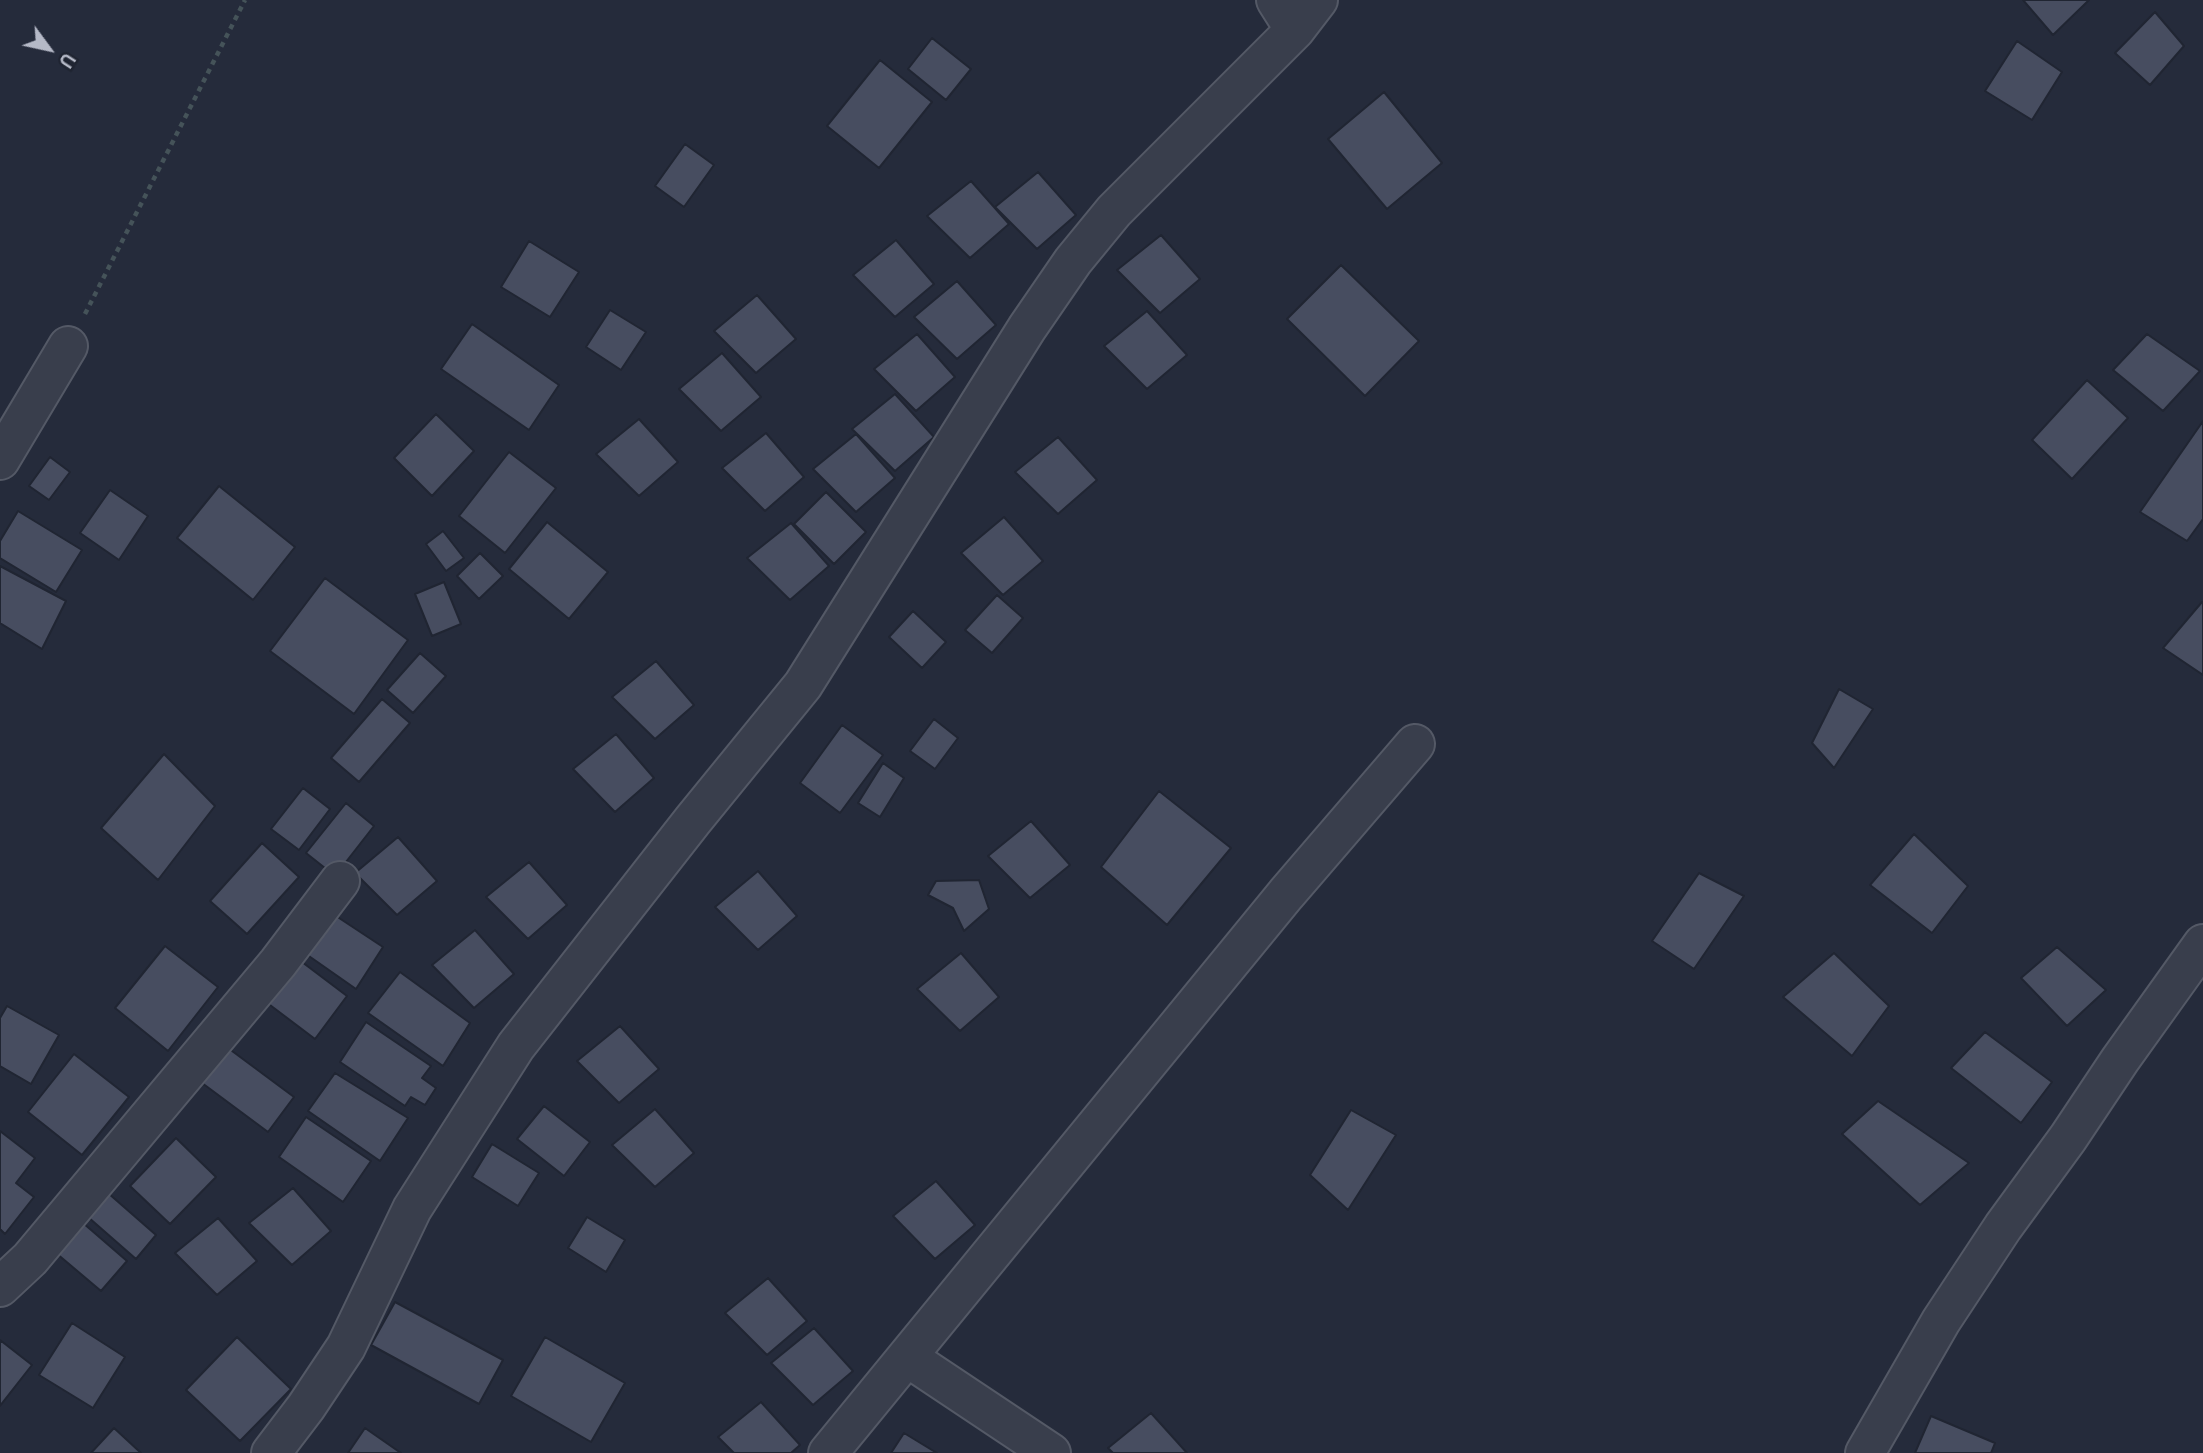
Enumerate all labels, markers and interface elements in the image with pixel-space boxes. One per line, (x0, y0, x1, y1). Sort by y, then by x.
north arrow (14, 14, 84, 84)
text: U (53, 49, 81, 73)

